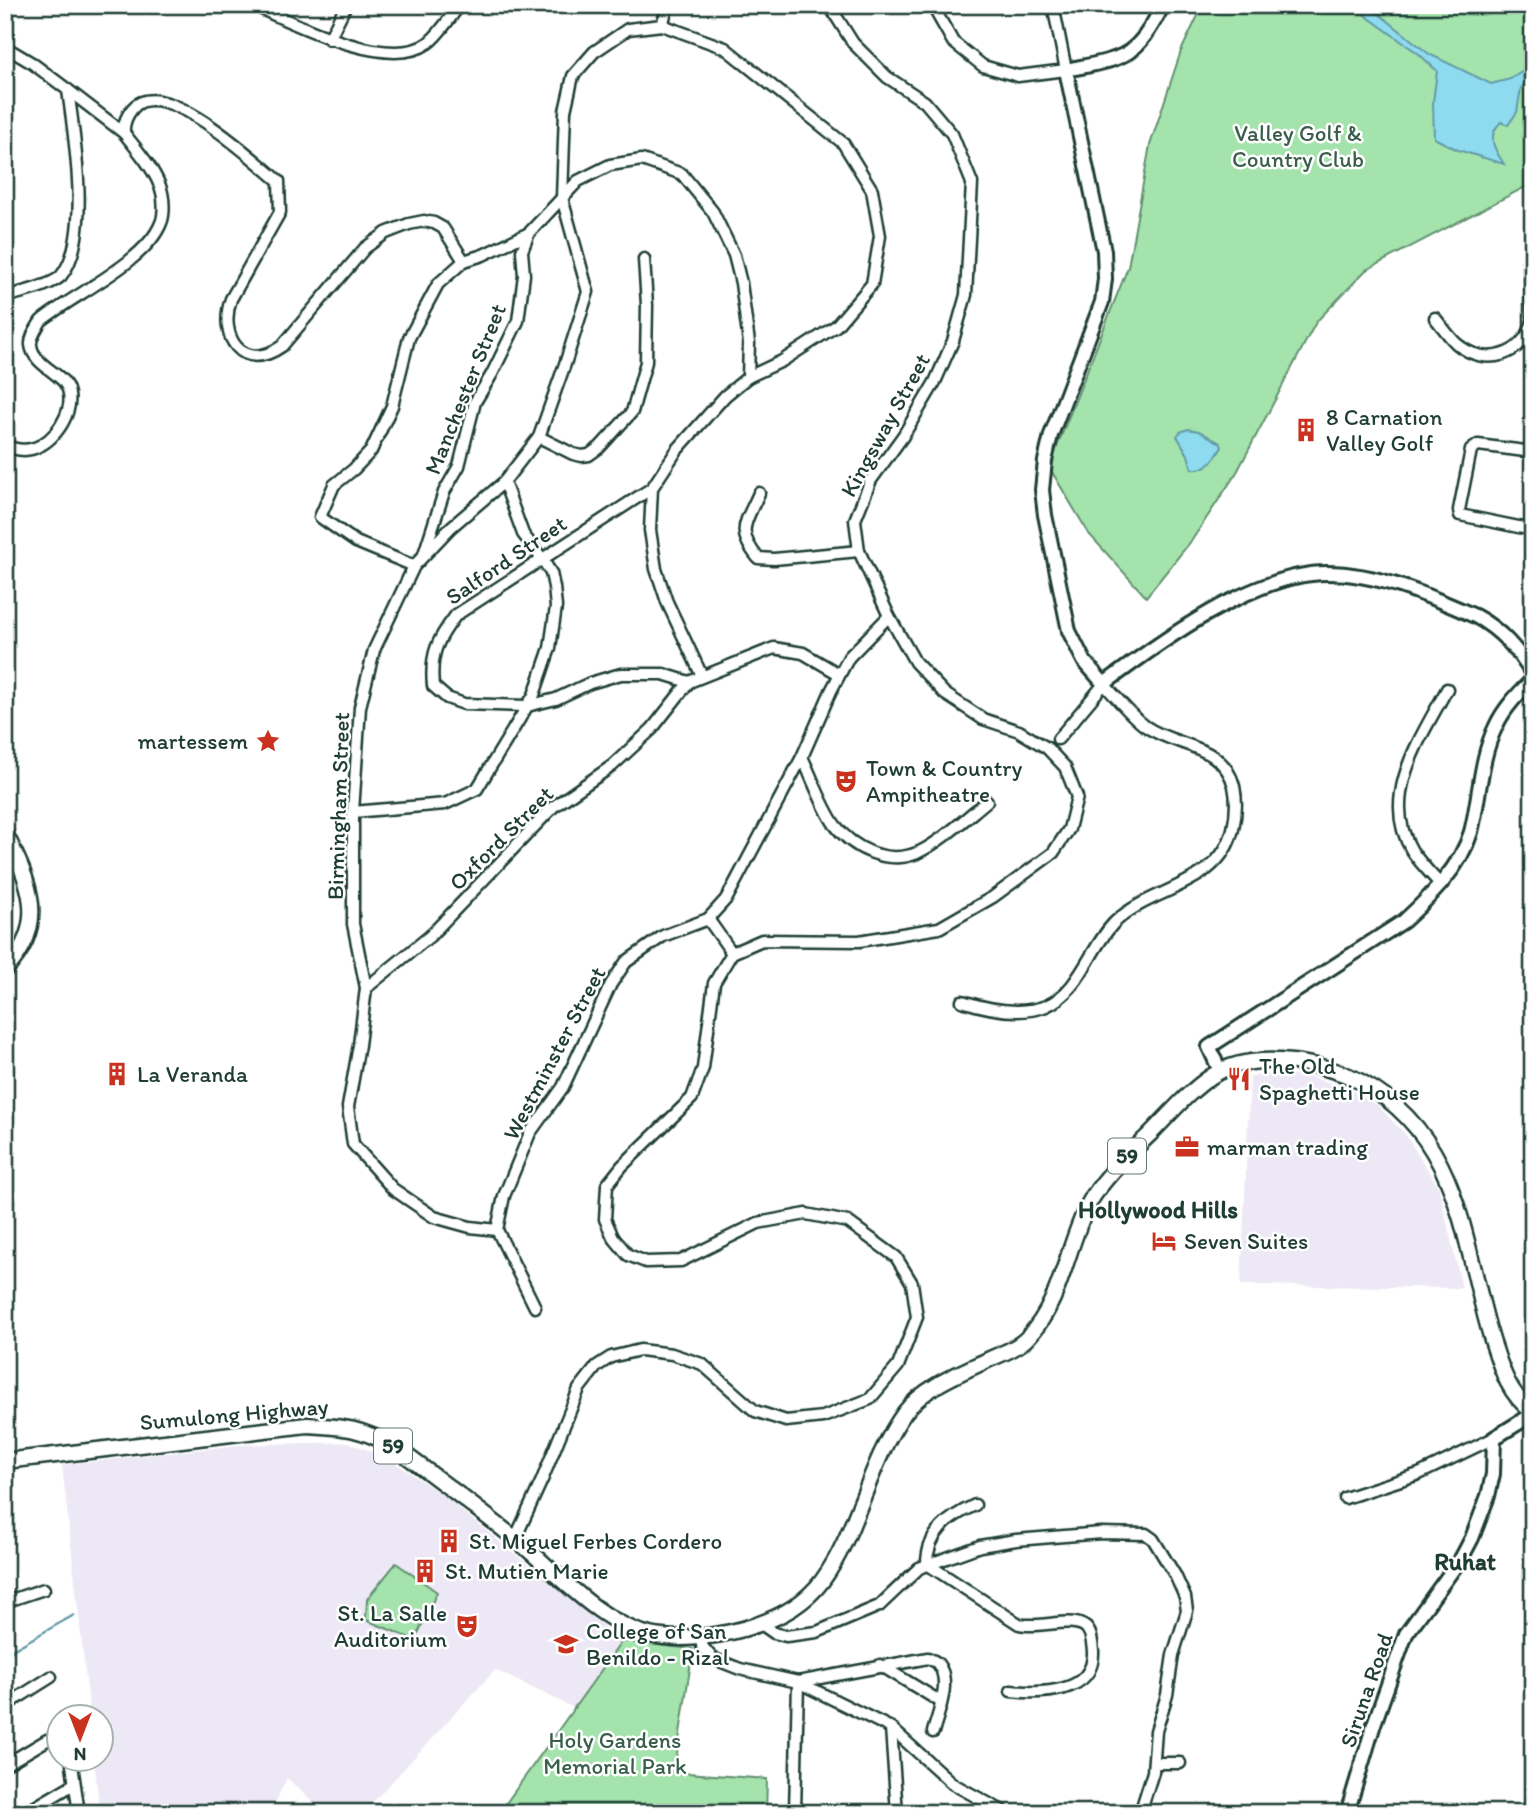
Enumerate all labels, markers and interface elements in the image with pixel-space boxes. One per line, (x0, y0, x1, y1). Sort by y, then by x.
park label: Valley Golf & Country Club (1232, 119, 1364, 173)
street label: Manchester Street (418, 299, 512, 478)
street label: Kingsway Street (834, 348, 936, 502)
place label: 8 Carnation Valley Golf (1326, 403, 1443, 457)
building icon: 8 Carnation Valley Golf (1292, 416, 1320, 444)
street label: Salford Street (440, 509, 572, 611)
street label: Birmingham Street (321, 711, 355, 901)
place label: martessem (138, 727, 248, 755)
place icon: martessem (254, 727, 282, 755)
place label: Town & Country Ampitheatre (866, 754, 1022, 808)
theatre icon: Town & Country Ampitheatre (832, 767, 860, 795)
street label: Oxford Street (443, 780, 559, 896)
street label: Westminster Street (496, 961, 612, 1145)
place label: The Old Spaghetti House (1259, 1052, 1420, 1106)
building icon: La Veranda (103, 1060, 131, 1088)
place label: La Veranda (137, 1060, 248, 1088)
restaurant icon: The Old Spaghetti House (1225, 1065, 1253, 1093)
office icon: marman trading (1173, 1133, 1201, 1161)
place label: marman trading (1207, 1133, 1368, 1161)
road number: 59 (1108, 1138, 1146, 1174)
district label: Hollywood Hills (1078, 1195, 1238, 1225)
hotel icon: Seven Suites (1150, 1227, 1178, 1255)
place label: Seven Suites (1184, 1227, 1308, 1255)
street label: Sumulong Highway (139, 1392, 330, 1436)
road number: 59 (374, 1428, 412, 1464)
building icon: St. Miguel Ferbes Cordero (435, 1527, 463, 1555)
place label: St. Miguel Ferbes Cordero (469, 1527, 722, 1555)
district label: Ruhat (1434, 1547, 1496, 1576)
building icon: St. Mutien Marie (411, 1557, 439, 1585)
place label: St. Mutien Marie (445, 1557, 609, 1585)
place label: St. La Salle Auditorium (334, 1599, 447, 1653)
theatre icon: St. La Salle Auditorium (453, 1612, 481, 1640)
place label: College of San Benildo - Rizal (586, 1617, 730, 1671)
street label: Siruna Road (1333, 1629, 1399, 1751)
school or university icon: College of San Benildo - Rizal (552, 1630, 580, 1658)
north arrow (46, 1702, 116, 1772)
park label: Holy Gardens Memorial Park (543, 1726, 687, 1780)
text: N (74, 1743, 86, 1766)

